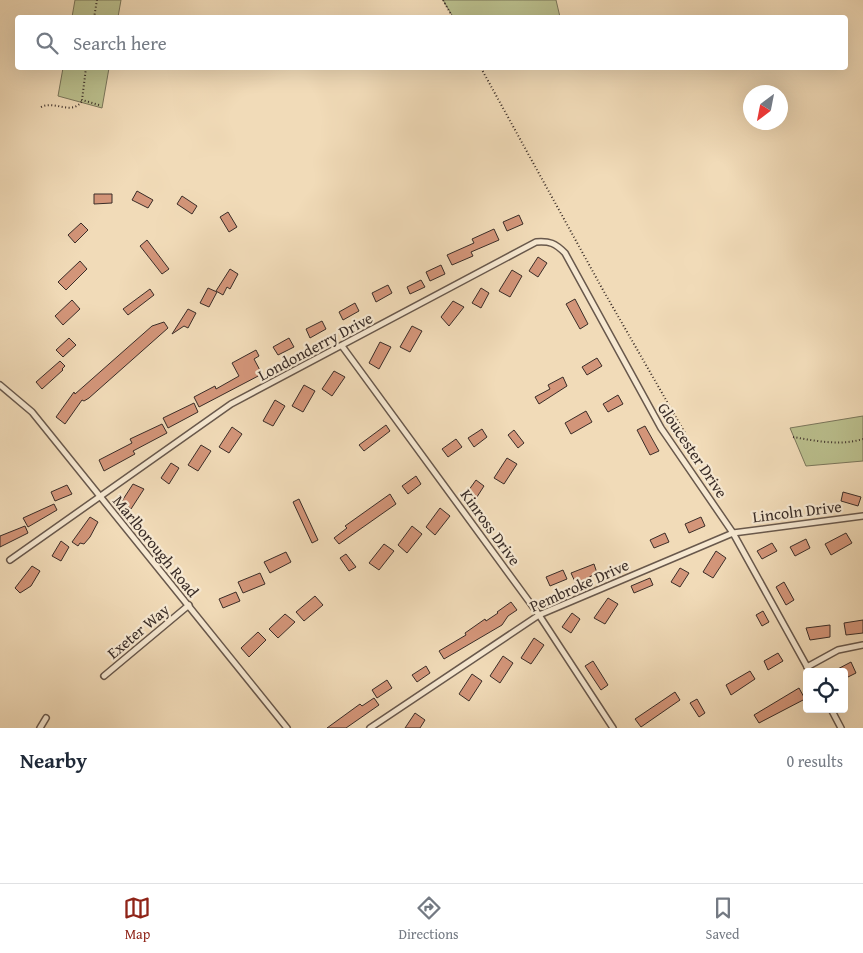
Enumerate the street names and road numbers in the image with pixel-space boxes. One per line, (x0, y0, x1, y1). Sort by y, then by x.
street label: Londonderry Drive (253, 306, 377, 386)
street label: Gloucester Drive (652, 397, 734, 503)
street label: Kinross Drive (455, 484, 527, 570)
street label: Marlborough Road (107, 490, 205, 603)
street label: Lincoln Drive (751, 494, 843, 528)
street label: Pembroke Drive (525, 552, 633, 618)
street label: Exeter Way (101, 598, 175, 664)

